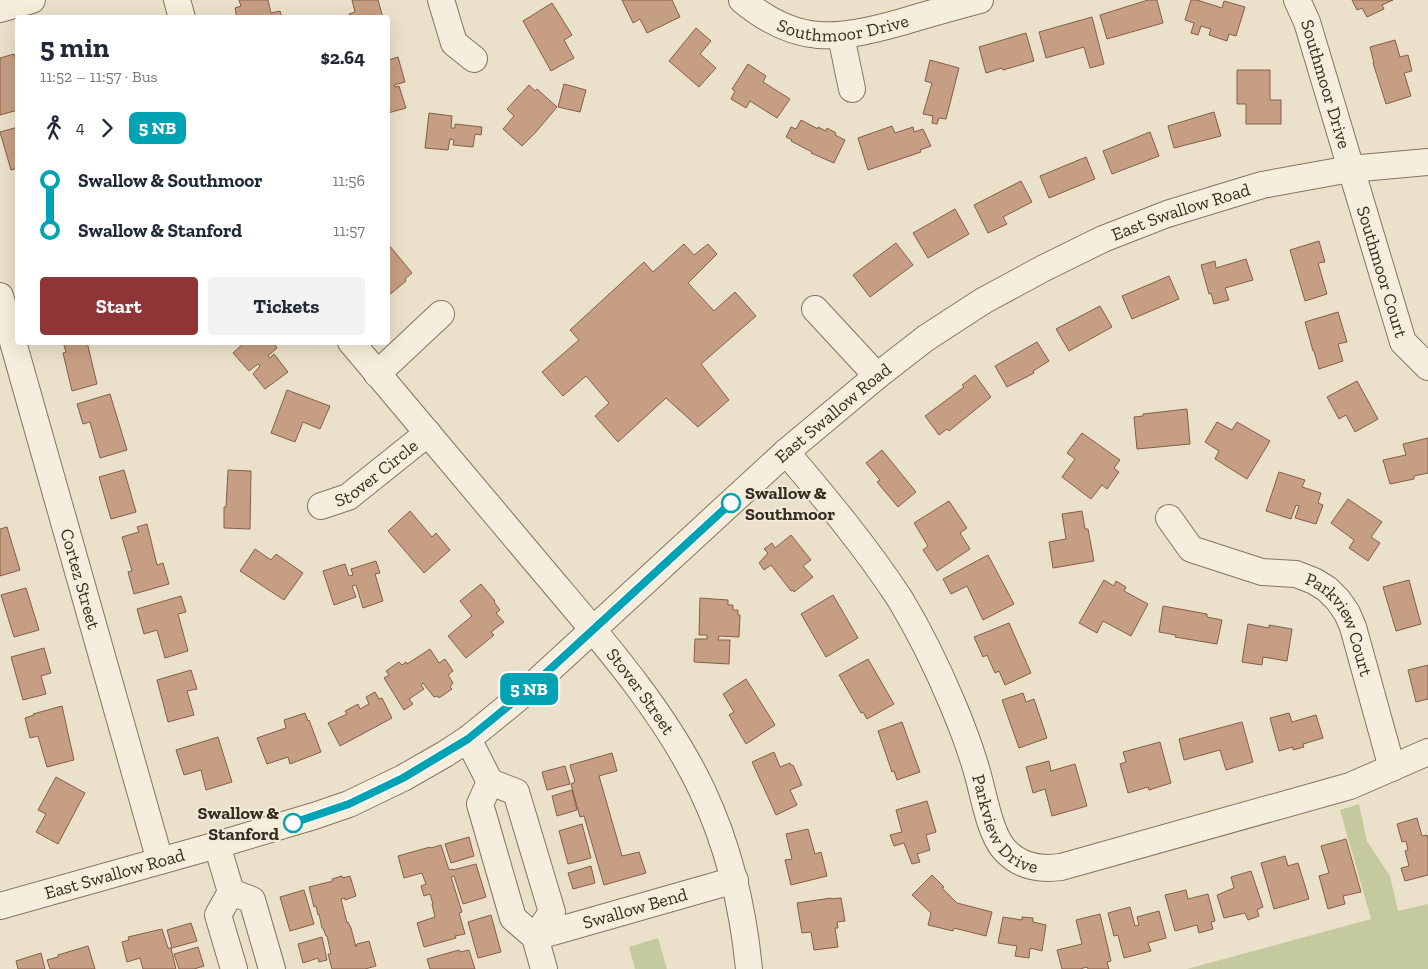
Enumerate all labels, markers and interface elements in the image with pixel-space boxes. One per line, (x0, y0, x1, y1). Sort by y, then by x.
street label: Southmoor Drive (773, 10, 911, 46)
street label: Southmoor Drive (1296, 17, 1355, 151)
text: 5 min (40, 31, 109, 64)
text: $2.64 (320, 46, 365, 69)
text: 11:52 – 11:57 · Bus (40, 67, 158, 86)
icon: walk (40, 114, 68, 142)
icon: forward (93, 114, 121, 142)
text: 5 NB (139, 117, 176, 139)
text: 4 (76, 118, 85, 137)
text: Swallow & Southmoor (78, 169, 263, 192)
text: 11:56 (332, 171, 365, 190)
street label: East Swallow Road (1108, 178, 1253, 246)
street label: Southmoor Court (1352, 203, 1412, 341)
text: Swallow & Stanford (78, 219, 242, 242)
text: 11:57 (333, 221, 365, 240)
button: Start (40, 277, 198, 335)
button: Tickets (208, 277, 365, 335)
street label: East Swallow Road (770, 358, 896, 468)
street label: Stover Circle (332, 434, 422, 512)
place label: Swallow & Southmoor (745, 482, 835, 525)
marker: Swallow & Southmoor (721, 493, 741, 513)
street label: Cortez Street (55, 526, 105, 632)
street label: Parkview Court (1302, 568, 1377, 679)
street label: Stover Street (602, 644, 680, 739)
line badge: 5 NB (494, 673, 564, 705)
text: 5 NB (510, 678, 548, 700)
street label: Parkview Drive (967, 772, 1040, 878)
place label: Swallow & Stanford (198, 802, 280, 845)
marker: Swallow & Stanford (283, 813, 303, 833)
street label: East Swallow Road (42, 844, 187, 904)
street label: Swallow Bend (580, 883, 690, 934)

